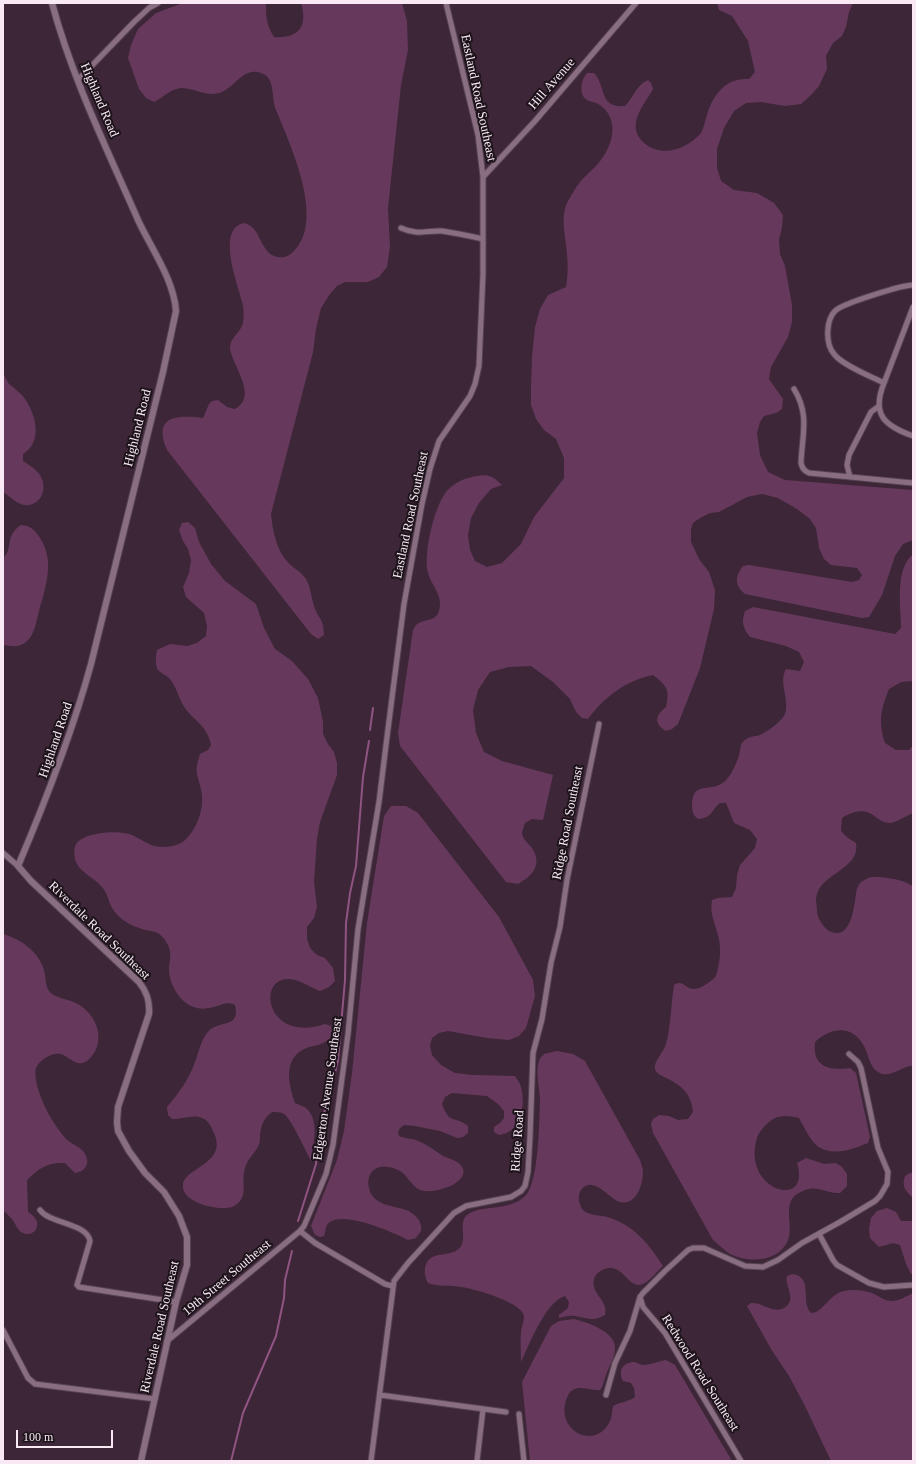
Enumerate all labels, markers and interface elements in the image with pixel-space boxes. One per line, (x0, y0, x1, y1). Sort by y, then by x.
street label: Eastland Road Southeast (457, 33, 499, 163)
street label: Hill Avenue (525, 55, 579, 113)
street label: Highland Road (76, 61, 122, 139)
street label: Highland Road (121, 388, 155, 468)
street label: Eastland Road Southeast (390, 450, 432, 580)
street label: Highland Road (36, 700, 76, 780)
street label: Ridge Road Southeast (549, 765, 587, 881)
street label: Riverdale Road Southeast (45, 878, 153, 984)
street label: Edgerton Avenue Southeast (310, 1017, 346, 1161)
street label: Ridge Road (508, 1110, 528, 1172)
street label: 19th Street Southeast (180, 1237, 274, 1319)
street label: Riverdale Road Southeast (137, 1259, 183, 1395)
street label: Redwood Road Southeast (658, 1312, 742, 1434)
scale bar (18, 1422, 115, 1448)
text: 100 m (23, 1430, 53, 1444)

